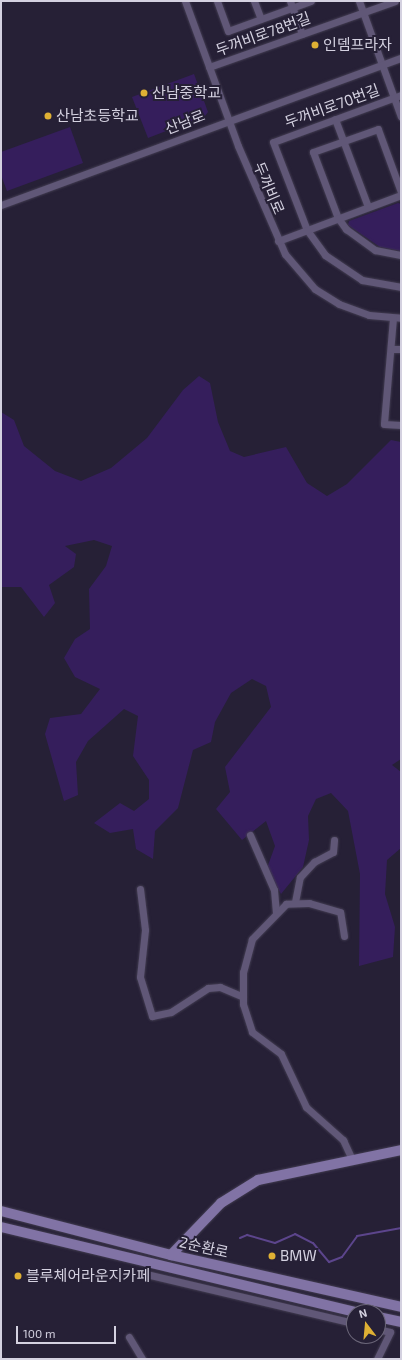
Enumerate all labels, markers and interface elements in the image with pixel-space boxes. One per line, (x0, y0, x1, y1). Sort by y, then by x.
street label: 두꺼비로78번길 (213, 9, 313, 59)
place label: 인뎀프라자 (323, 36, 392, 54)
marker: 인뎀프라자 (310, 40, 320, 50)
street label: 두꺼비로70번길 (282, 81, 382, 131)
place label: 산남중학교 (152, 84, 221, 102)
marker: 산남중학교 (139, 88, 149, 98)
street label: 산남로 (162, 106, 208, 138)
place label: 산남초등학교 (56, 107, 139, 125)
marker: 산남초등학교 (43, 111, 53, 121)
street label: 두꺼비로 (250, 159, 288, 217)
street label: 2순환로 (178, 1233, 230, 1261)
place label: BMW (280, 1247, 317, 1265)
marker: BMW (267, 1251, 277, 1261)
place label: 블루체어라운지카페 (26, 1267, 150, 1285)
marker: 블루체어라운지카페 (13, 1271, 23, 1281)
north arrow (346, 1304, 386, 1344)
text: N (357, 1306, 368, 1320)
scale bar (18, 1318, 118, 1344)
text: 100 m (23, 1326, 55, 1340)

